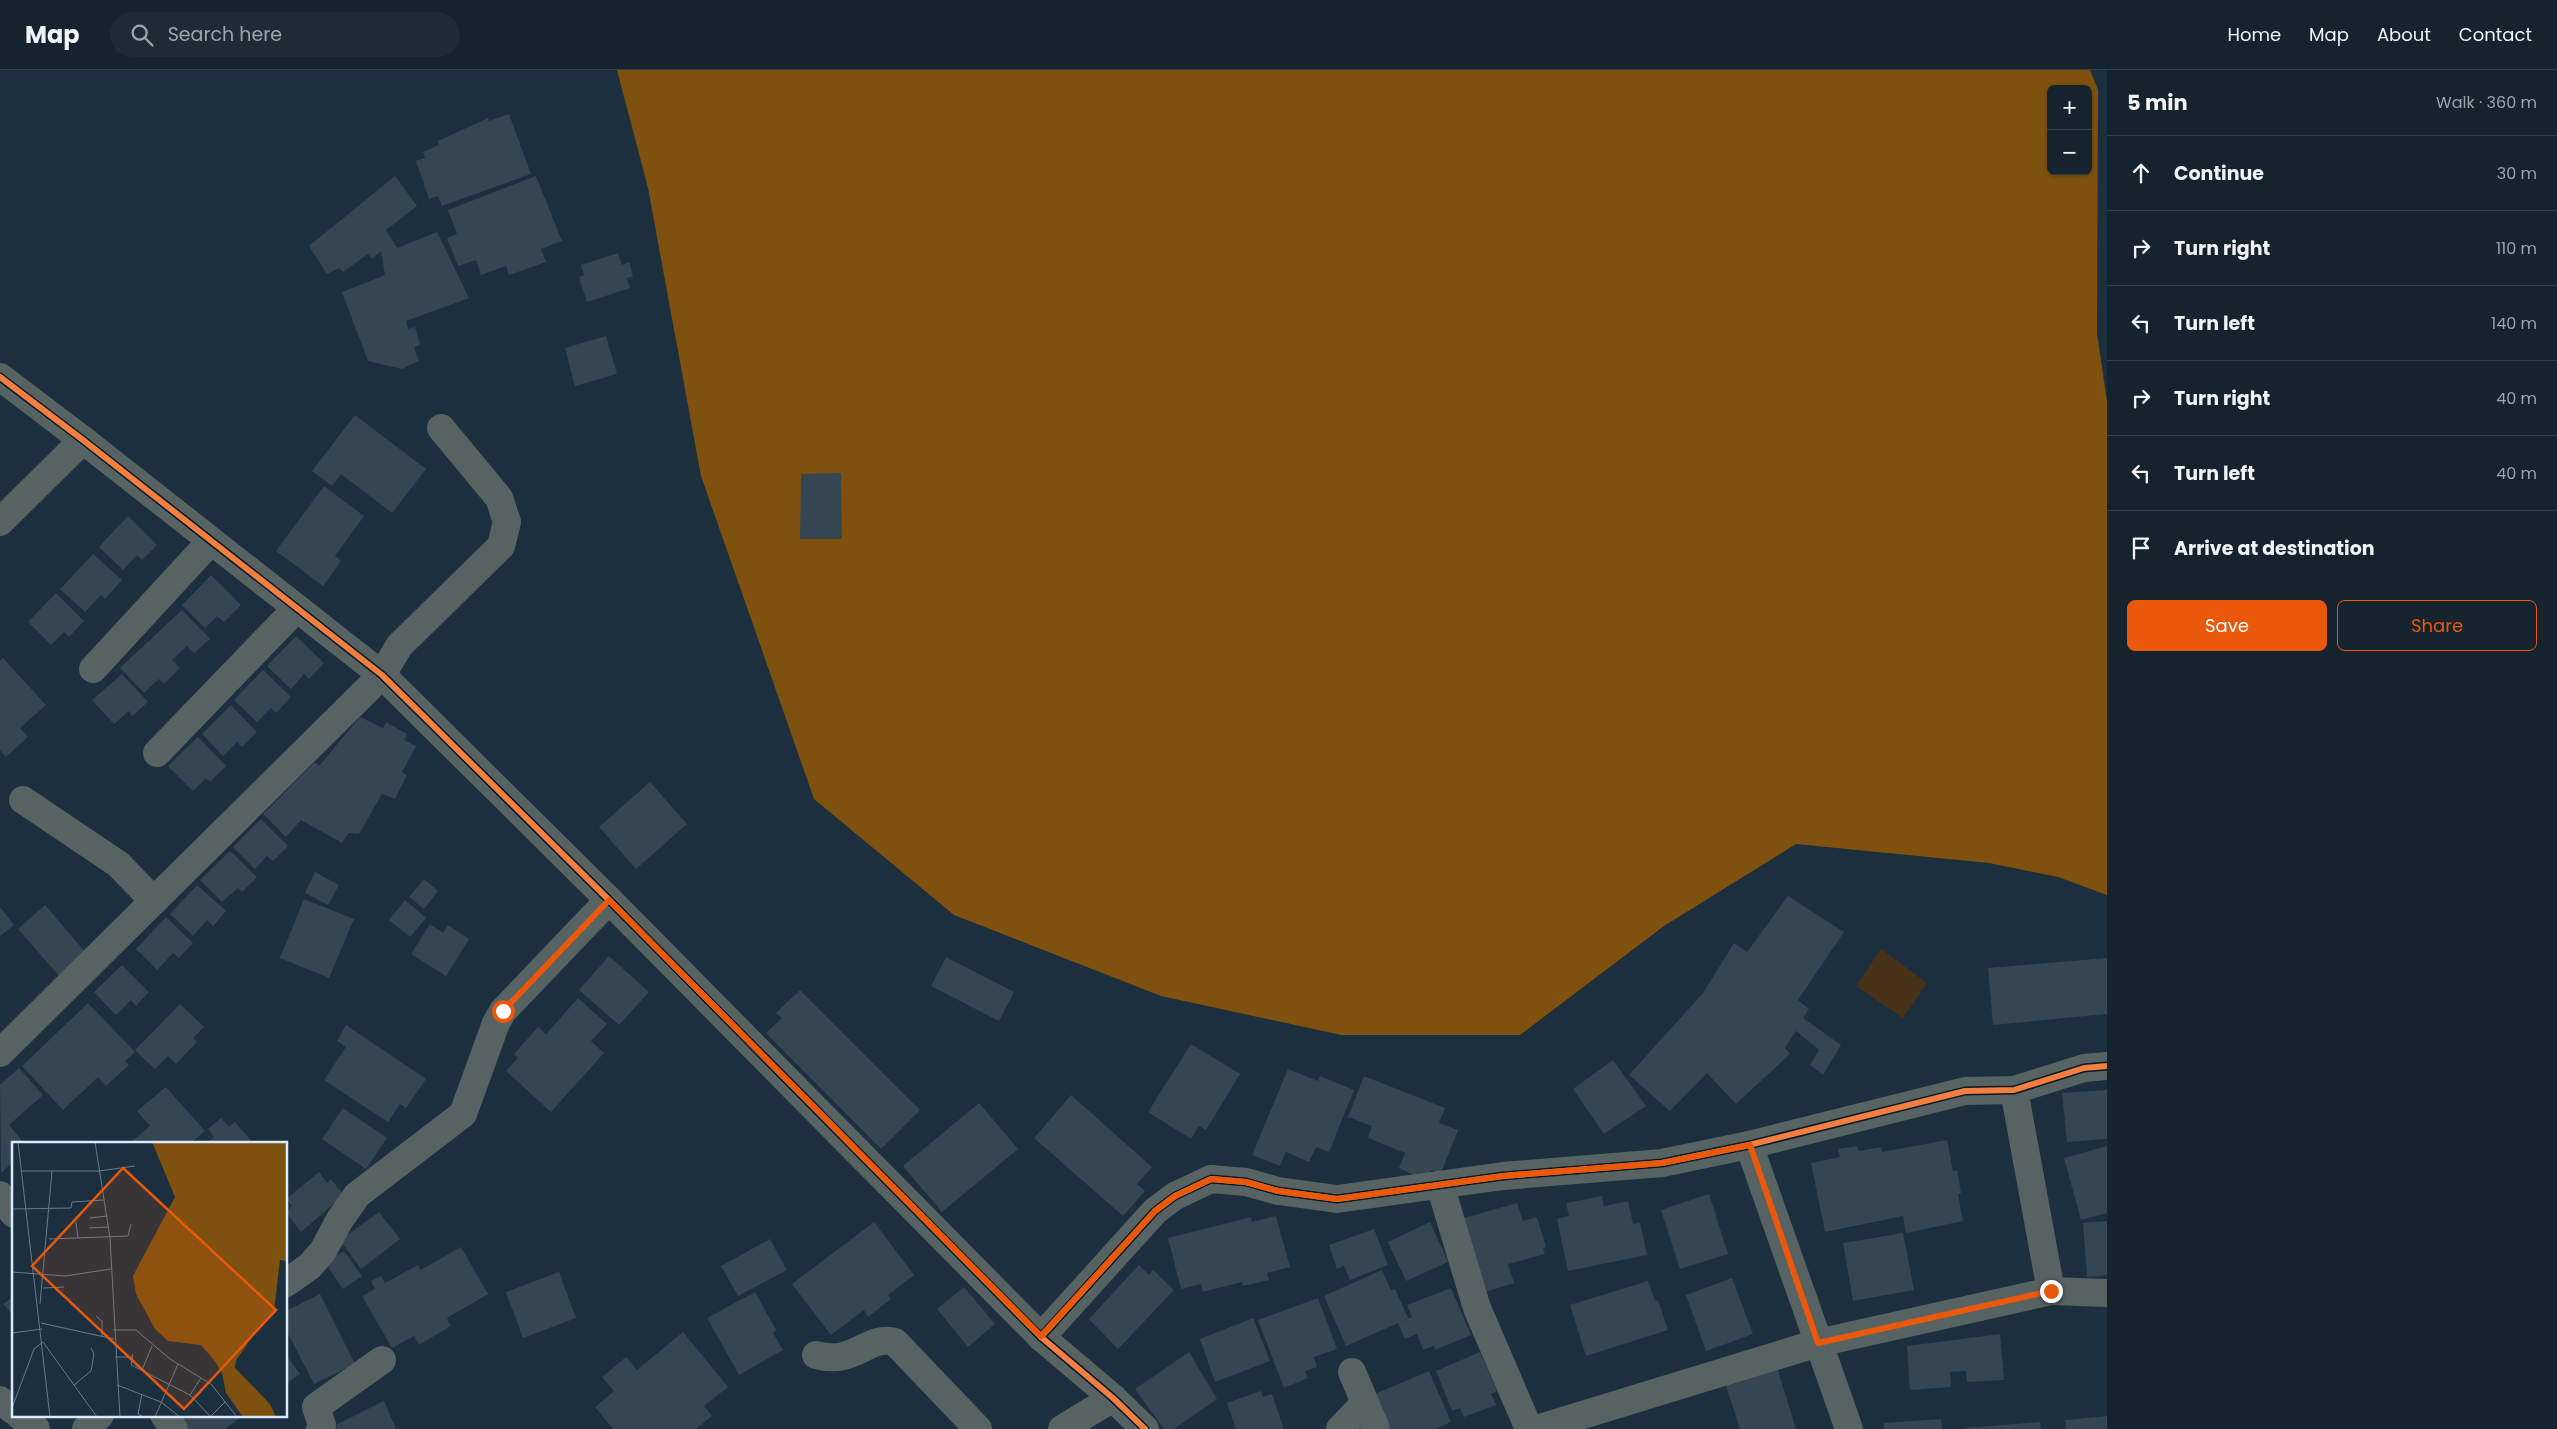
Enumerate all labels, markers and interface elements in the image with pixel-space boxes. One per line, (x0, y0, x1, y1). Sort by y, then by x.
search box (110, 12, 460, 57)
text: Map (25, 18, 80, 51)
icon: search (128, 21, 156, 49)
text: Search here (168, 21, 282, 48)
text: Home (2227, 22, 2281, 47)
text: Map (2309, 22, 2349, 47)
text: About (2377, 22, 2431, 47)
text: Contact (2459, 22, 2532, 47)
map controls (2047, 85, 2092, 175)
button: + (2047, 85, 2092, 130)
text: 5 min (2127, 88, 2188, 117)
text: Walk · 360 m (2436, 91, 2537, 114)
button: − (2047, 130, 2092, 175)
icon: ahead (2127, 159, 2155, 187)
text: Continue (2174, 160, 2264, 187)
text: 30 m (2497, 162, 2537, 185)
icon: right (2127, 234, 2155, 262)
text: Turn right (2174, 235, 2270, 262)
text: 110 m (2496, 237, 2537, 260)
icon: left (2127, 309, 2155, 337)
text: Turn left (2174, 310, 2255, 337)
text: 140 m (2491, 312, 2537, 335)
icon: right (2127, 384, 2155, 412)
text: Turn right (2174, 385, 2270, 412)
text: 40 m (2496, 387, 2537, 410)
icon: left (2127, 459, 2155, 487)
text: Turn left (2174, 460, 2255, 487)
text: 40 m (2496, 462, 2537, 485)
icon: arrive (2127, 534, 2155, 562)
text: Arrive at destination (2174, 535, 2375, 562)
button: Save (2127, 600, 2327, 651)
button: Share (2337, 600, 2537, 651)
route start (492, 1000, 515, 1023)
inset map (12, 1142, 288, 1416)
route end (2040, 1280, 2063, 1303)

